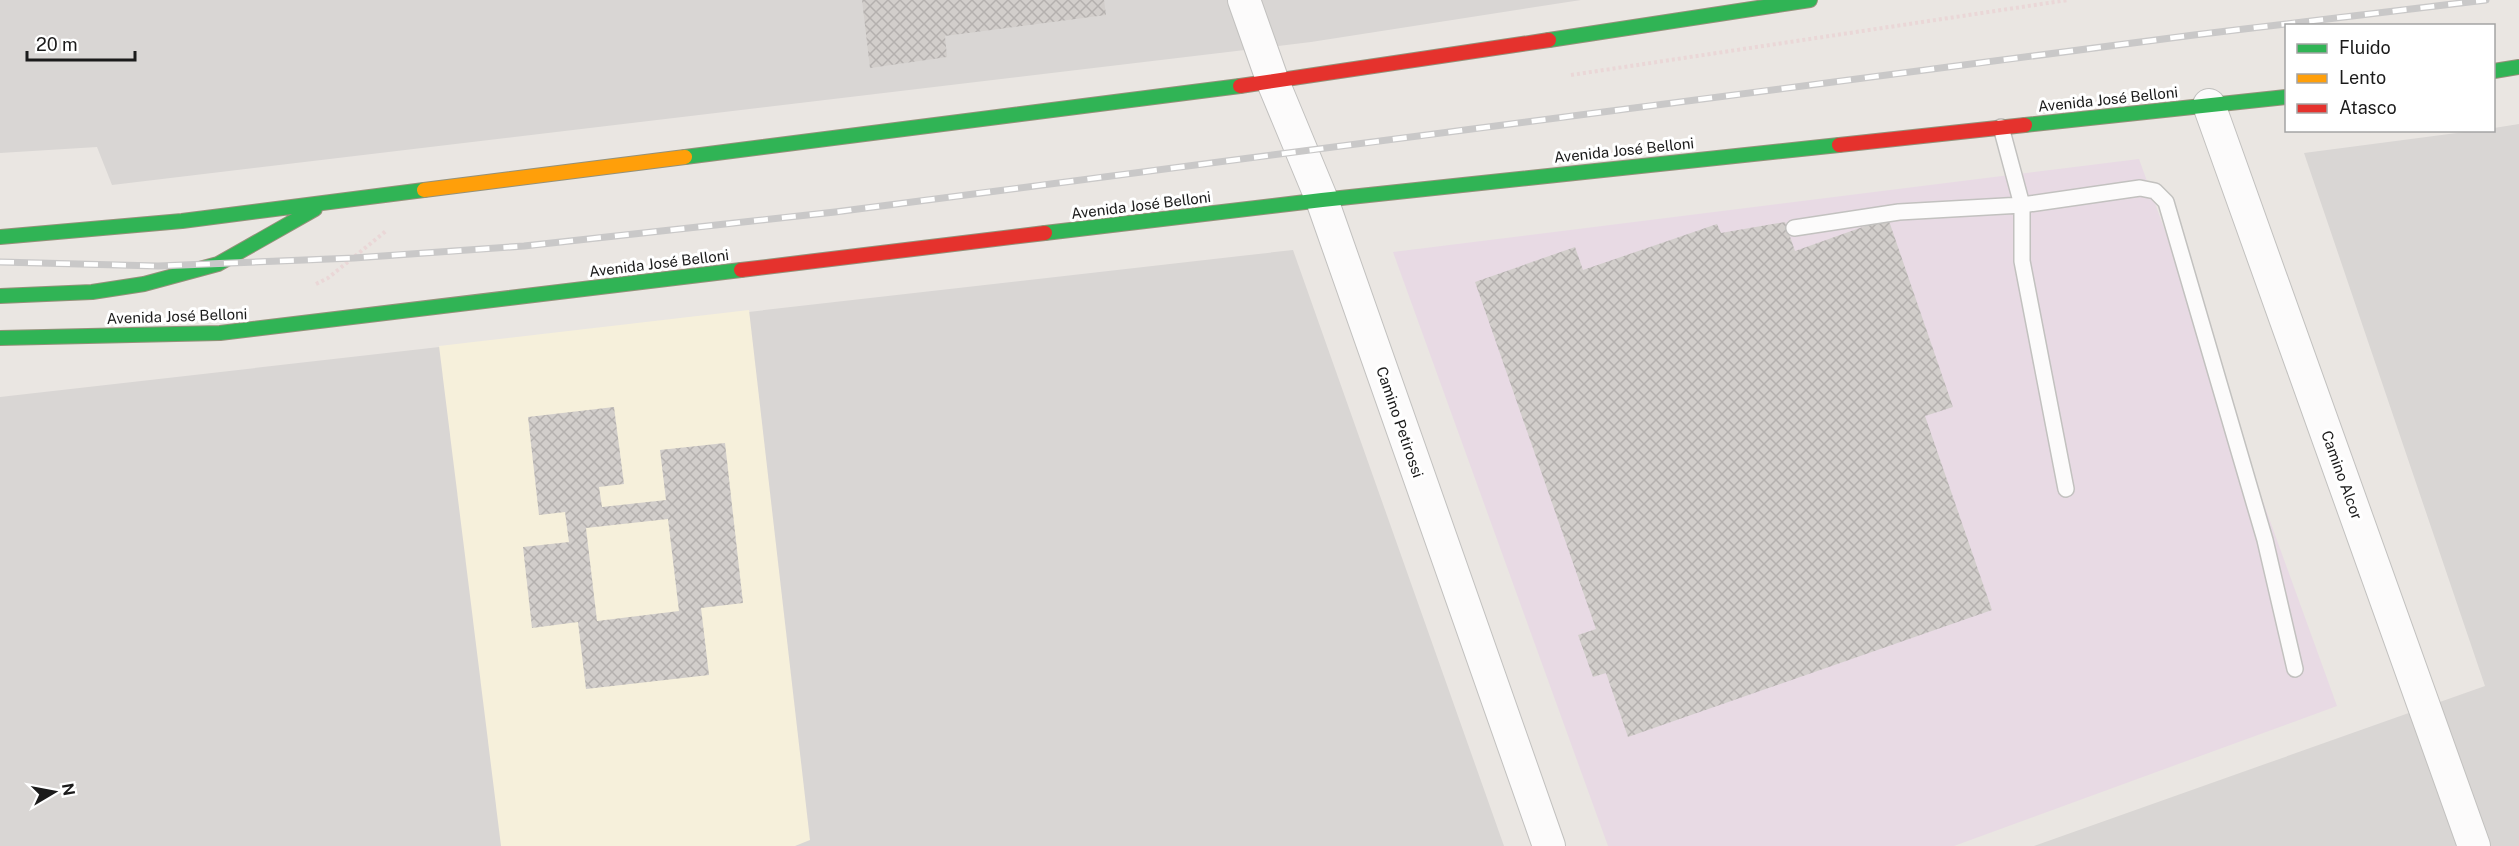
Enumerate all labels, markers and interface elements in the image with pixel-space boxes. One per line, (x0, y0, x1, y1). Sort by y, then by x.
scale bar (27, 24, 135, 62)
legend (2285, 24, 2495, 132)
text: 20 m (36, 34, 78, 55)
text: Fluido (2339, 37, 2391, 58)
text: Lento (2339, 67, 2386, 88)
street label: Avenida José Belloni (2037, 83, 2179, 115)
text: Atasco (2339, 97, 2397, 118)
street label: Avenida José Belloni (1553, 134, 1695, 166)
street label: Avenida José Belloni (1070, 188, 1212, 222)
street label: Avenida José Belloni (588, 246, 730, 280)
street label: Avenida José Belloni (106, 305, 248, 327)
street label: Camino Petirossi (1373, 364, 1427, 480)
street label: Camino Alcor (2318, 428, 2366, 522)
north arrow (24, 762, 84, 822)
text: N (58, 782, 79, 797)

